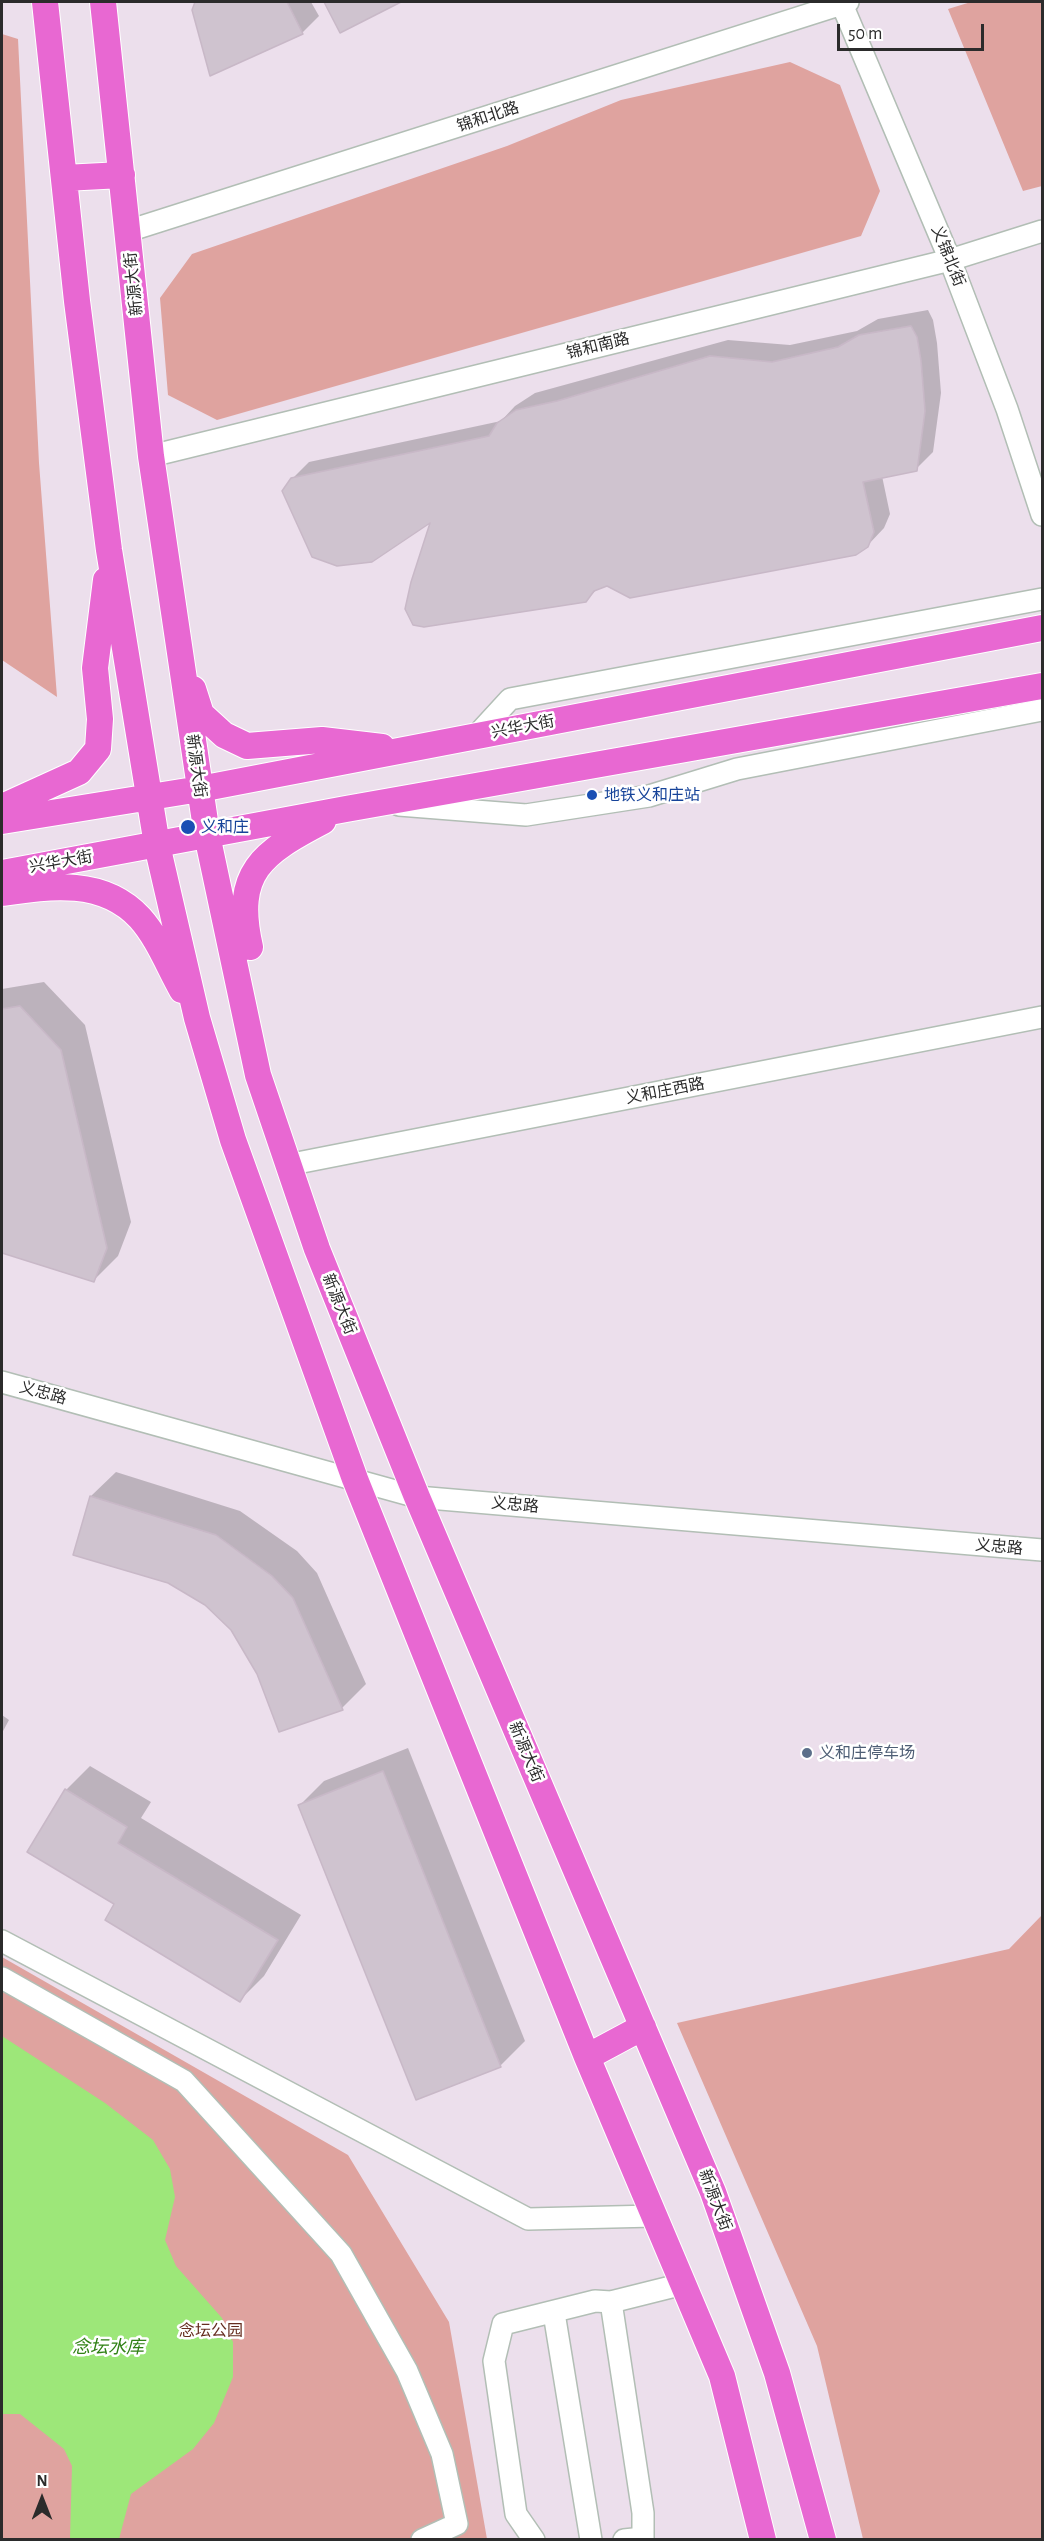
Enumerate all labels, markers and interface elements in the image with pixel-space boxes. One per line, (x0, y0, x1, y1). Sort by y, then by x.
scale bar (840, 12, 987, 50)
text: 50 m (848, 25, 882, 43)
street label: 锦和北路 (455, 98, 521, 136)
street label: 义锦北街 (927, 223, 969, 289)
street label: 新源大街 (121, 251, 147, 317)
street label: 锦和南路 (565, 329, 631, 363)
street label: 兴华大街 (490, 711, 556, 743)
street label: 新源大街 (182, 733, 210, 799)
place label: 地铁义和庄站 (604, 785, 700, 805)
marker: 地铁义和庄站 (585, 788, 599, 802)
place label: 义和庄 (201, 817, 249, 837)
marker: 义和庄 (179, 818, 197, 836)
street label: 兴华大街 (28, 847, 94, 877)
street label: 义和庄西路 (624, 1074, 706, 1108)
street label: 新源大街 (318, 1271, 360, 1337)
street label: 义忠路 (17, 1378, 69, 1408)
street label: 义忠路 (490, 1493, 540, 1517)
street label: 义忠路 (974, 1535, 1024, 1559)
street label: 新源大街 (505, 1719, 547, 1785)
place label: 义和庄停车场 (819, 1743, 915, 1763)
marker: 义和庄停车场 (800, 1746, 814, 1760)
street label: 新源大街 (695, 2167, 735, 2233)
park label: 念坛公园 (179, 2321, 243, 2341)
water label: 念坛水库 (72, 2337, 144, 2359)
north arrow (12, 2469, 72, 2529)
text: N (36, 2473, 48, 2489)

